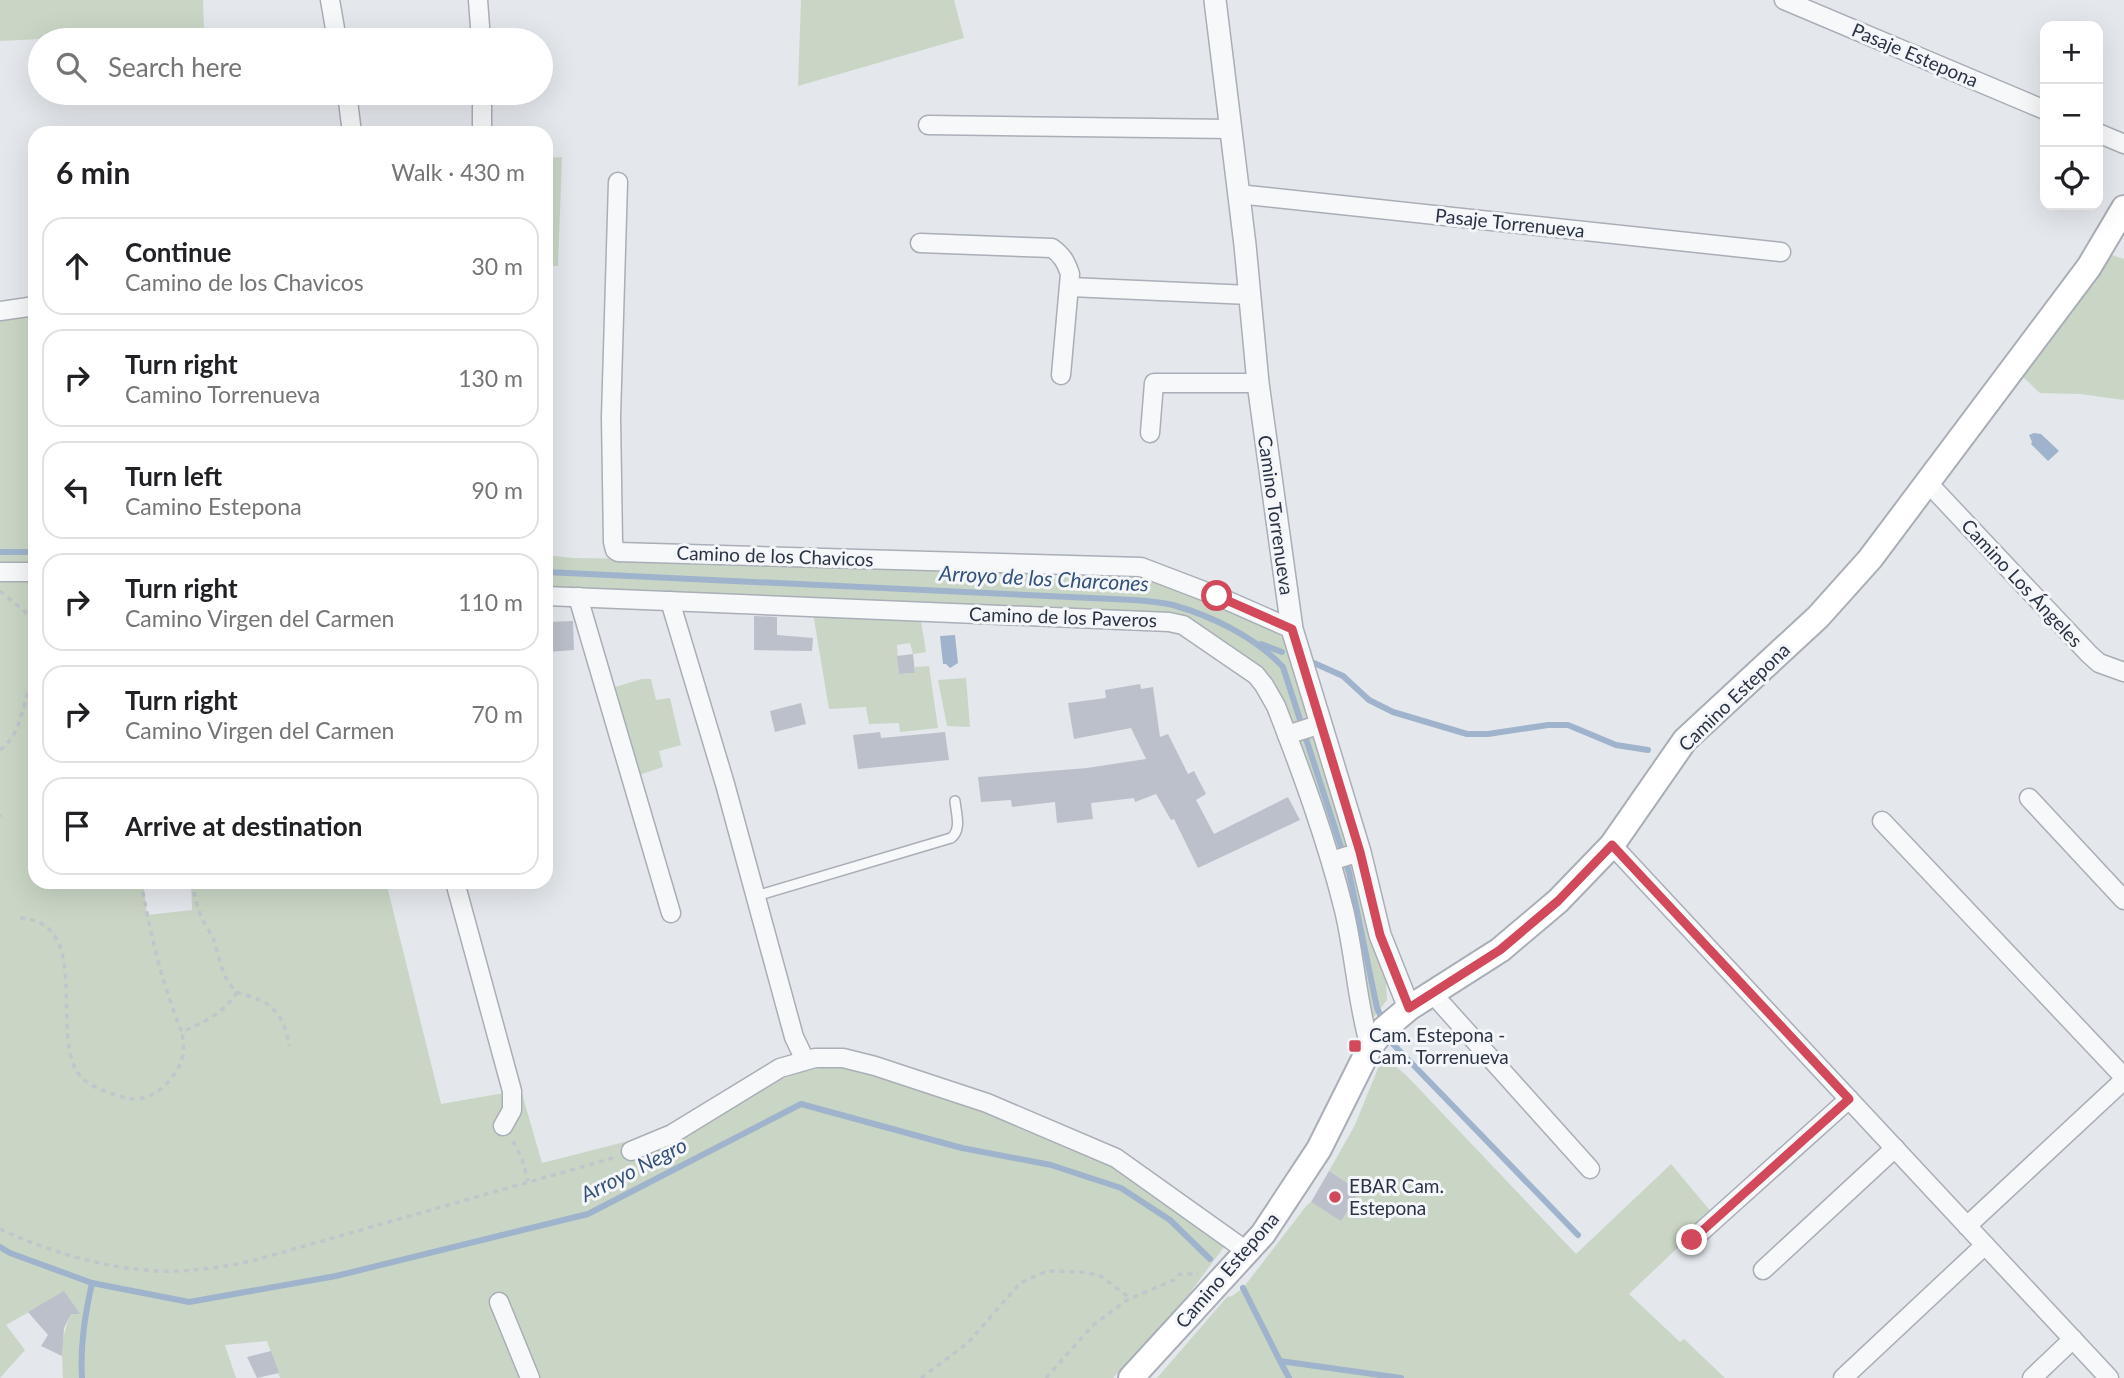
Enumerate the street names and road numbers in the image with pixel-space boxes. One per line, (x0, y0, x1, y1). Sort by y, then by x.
street label: Pasaje Estepona (1849, 18, 1982, 91)
street label: Pasaje Torrenueva (1434, 203, 1586, 242)
street label: Camino Torrenueva (1254, 434, 1299, 596)
street label: Camino Los Ángeles (1957, 514, 2088, 651)
street label: Camino de los Chavicos (676, 541, 874, 570)
street label: Camino de los Paveros (969, 602, 1157, 631)
street label: Camino Estepona (1673, 638, 1794, 756)
street label: Camino Estepona (1170, 1207, 1283, 1332)

